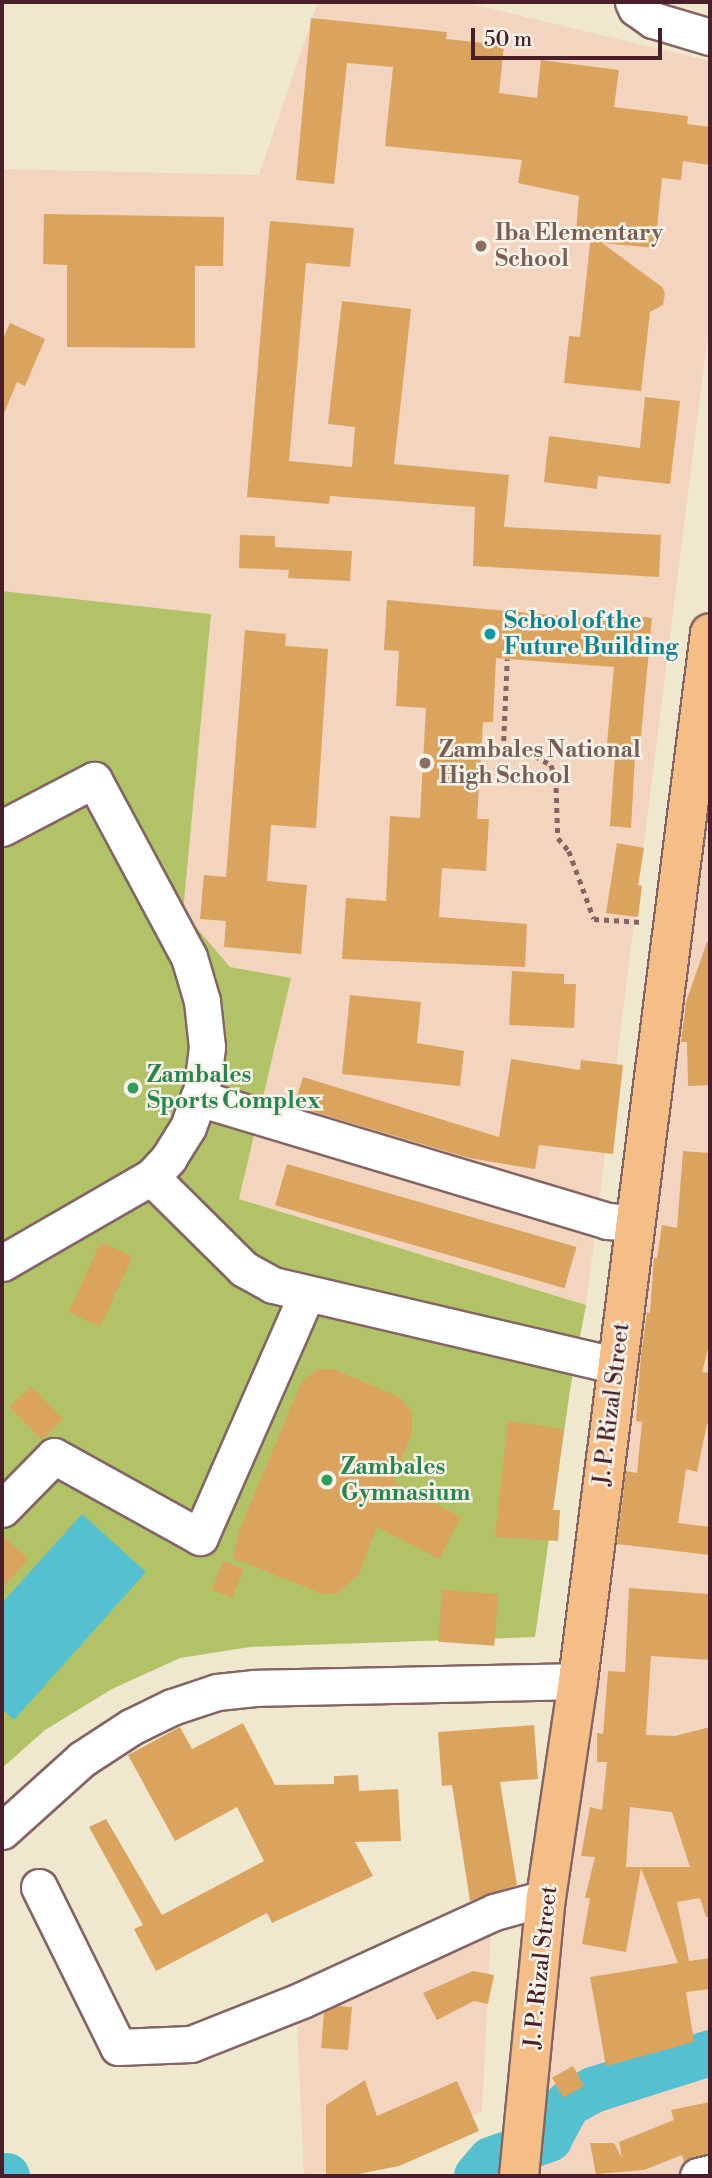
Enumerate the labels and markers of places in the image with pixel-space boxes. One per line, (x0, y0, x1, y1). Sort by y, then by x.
place label: Iba Elementary School (495, 219, 663, 273)
marker: Iba Elementary School (473, 238, 489, 254)
place label: School of the Future Building (504, 607, 678, 661)
marker: School of the Future Building (482, 626, 498, 642)
place label: Zambales National High School (439, 736, 640, 790)
marker: Zambales National High School (417, 755, 433, 771)
place label: Zambales Sports Complex (147, 1061, 320, 1115)
marker: Zambales Sports Complex (125, 1080, 141, 1096)
place label: Zambales Gymnasium (341, 1453, 470, 1507)
marker: Zambales Gymnasium (319, 1472, 335, 1488)

